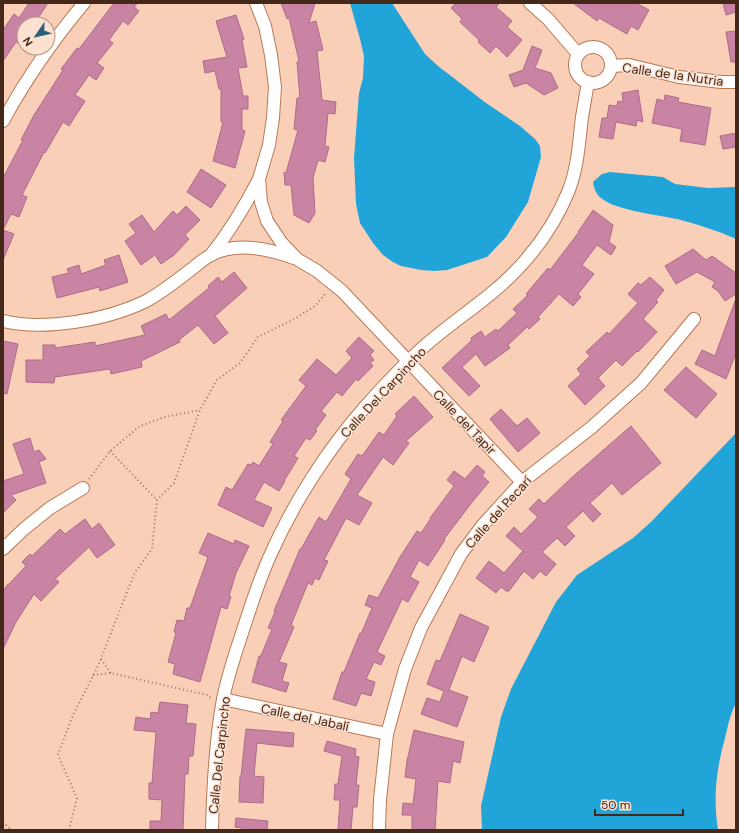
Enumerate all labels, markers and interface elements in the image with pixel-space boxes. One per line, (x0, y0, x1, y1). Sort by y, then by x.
north arrow (16, 16, 56, 56)
text: N (20, 34, 36, 49)
street label: Calle de la Nutria (621, 59, 725, 90)
street label: Calle Del Carpincho (337, 343, 430, 441)
street label: Calle del Tapir (429, 386, 500, 459)
street label: Calle del Pecarí (461, 473, 535, 552)
street label: Calle Del Carpincho (205, 695, 234, 815)
street label: Calle del Jabalí (259, 700, 351, 735)
scale bar (595, 791, 683, 817)
text: 50 m (601, 797, 630, 813)

